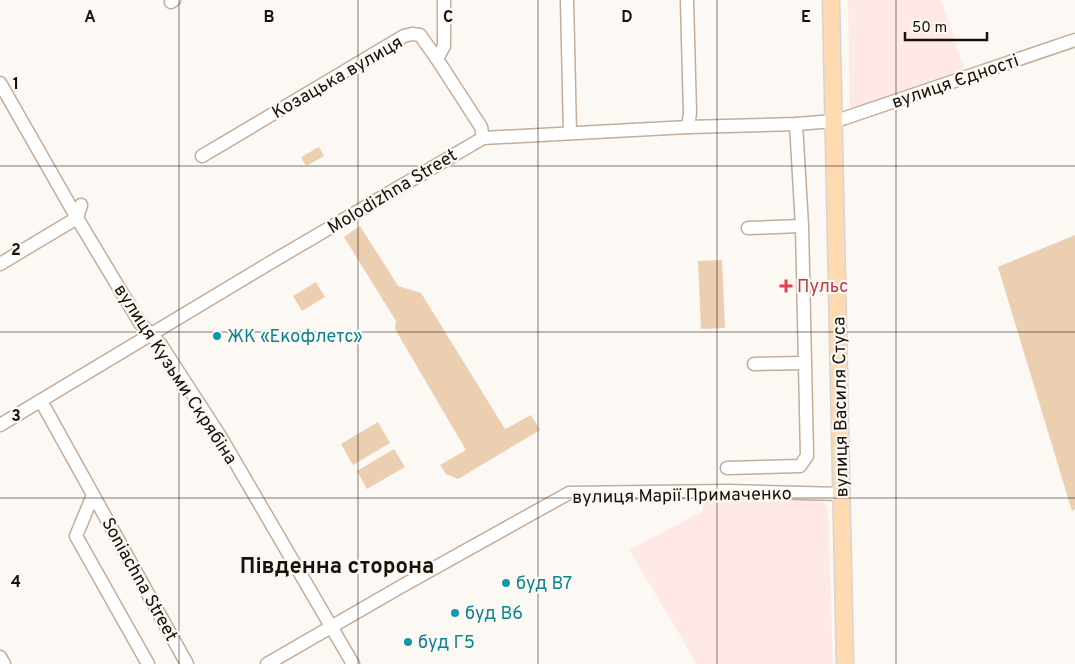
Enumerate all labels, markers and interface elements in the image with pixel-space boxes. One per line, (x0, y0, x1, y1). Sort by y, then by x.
text: A (84, 8, 96, 28)
text: B (263, 8, 275, 28)
text: C (443, 8, 453, 28)
text: D (621, 8, 633, 28)
text: E (801, 8, 811, 28)
scale bar (905, 10, 988, 42)
text: 50 m (912, 19, 947, 38)
street label: Козацька вулиця (268, 31, 407, 125)
street label: вулиця Єдності (889, 50, 1022, 115)
text: 1 (13, 75, 19, 95)
street label: Molodizhna Street (324, 145, 462, 240)
text: 2 (11, 241, 21, 261)
place label: Пульс (797, 276, 848, 299)
marker: Пульс (779, 279, 793, 293)
street label: вулиця Кузьми Скрябіна (108, 280, 242, 469)
street label: вулиця Василя Стуса (828, 316, 855, 498)
place label: ЖК «Екофлетс» (227, 326, 362, 349)
marker: ЖК «Екофлетс» (211, 330, 223, 342)
text: 3 (11, 407, 21, 427)
street label: вулиця Марії Примаченко (572, 483, 792, 510)
street label: Soniachna Street (95, 514, 182, 646)
district label: Південна сторона (240, 554, 434, 581)
text: 4 (11, 573, 21, 593)
place label: буд В7 (516, 573, 572, 596)
marker: буд В7 (500, 577, 512, 589)
place label: буд В6 (465, 603, 523, 626)
marker: буд В6 (449, 607, 461, 619)
place label: буд Г5 (418, 632, 475, 655)
marker: буд Г5 (402, 636, 414, 648)

